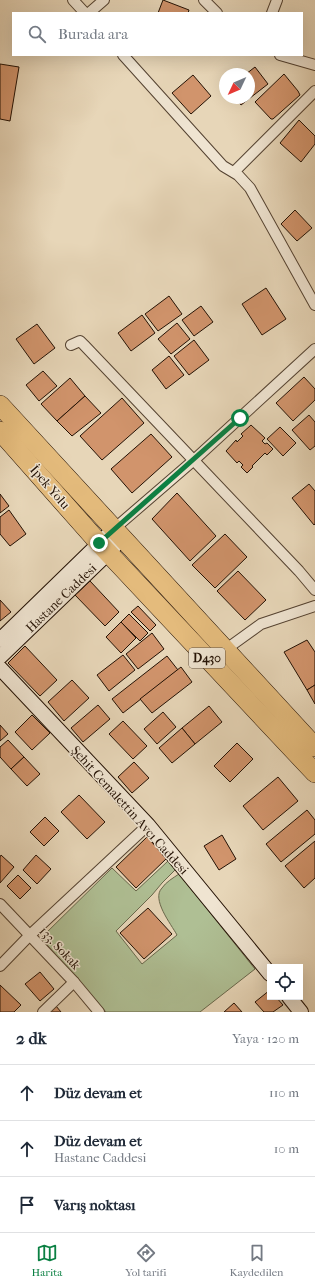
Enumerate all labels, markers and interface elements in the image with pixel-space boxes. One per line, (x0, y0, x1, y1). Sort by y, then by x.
search box (12, 12, 303, 56)
icon: search (26, 23, 48, 45)
text: Burada ara (58, 25, 128, 43)
north arrow (219, 68, 255, 104)
route start (231, 409, 249, 427)
street label: İpek Yolu (27, 462, 73, 512)
route end (90, 534, 108, 552)
street label: Hastane Caddesi (23, 560, 100, 636)
road number: D430 (189, 648, 225, 668)
street label: Şehit Cemalettin Avcı Caddesi (68, 743, 192, 878)
street label: 133. Sokak (36, 923, 84, 973)
map controls (267, 964, 303, 1000)
button: locate (267, 964, 303, 1000)
text: 2 dk (16, 1028, 46, 1048)
text: Yaya · 120 m (232, 1031, 299, 1046)
icon: ahead (16, 1082, 38, 1104)
text: Düz devam et (54, 1084, 142, 1102)
text: 110 m (269, 1085, 299, 1100)
text: Düz devam et (54, 1132, 142, 1150)
icon: ahead (16, 1138, 38, 1160)
text: 10 m (274, 1141, 299, 1156)
text: Hastane Caddesi (54, 1150, 146, 1165)
icon: arrive (16, 1194, 38, 1216)
text: Varış noktası (54, 1196, 135, 1214)
tab: Harita (32, 1242, 62, 1279)
tab: Yol tarifi (125, 1242, 166, 1279)
tab: Kaydedilen (230, 1242, 283, 1279)

